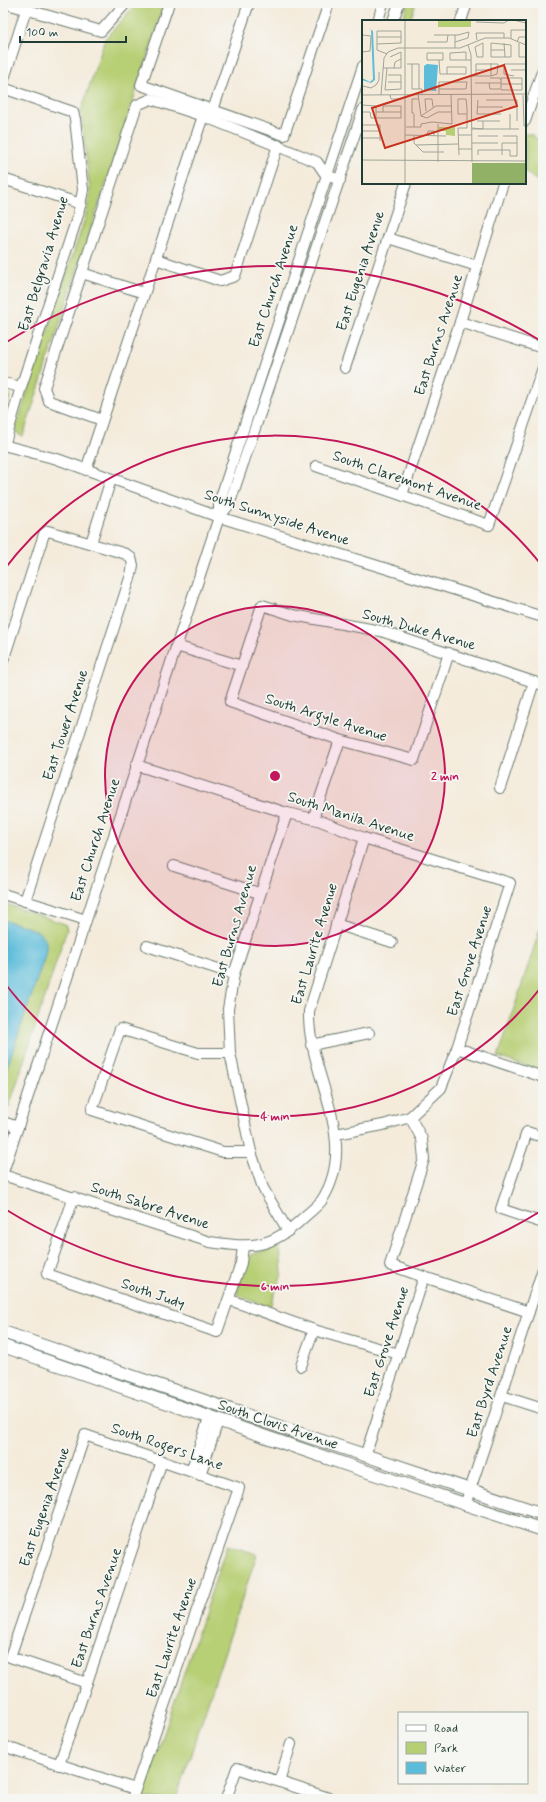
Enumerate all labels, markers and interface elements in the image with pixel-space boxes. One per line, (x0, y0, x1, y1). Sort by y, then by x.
scale bar (20, 18, 126, 44)
inset map (362, 20, 526, 184)
text: 100 m (26, 25, 58, 41)
street label: East Belgravia Avenue (14, 194, 75, 334)
street label: East Eugenia Avenue (332, 208, 390, 334)
street label: East Church Avenue (245, 222, 303, 350)
street label: East Burns Avenue (410, 272, 468, 398)
street label: South Claremont Avenue (330, 446, 484, 516)
street label: South Sunnyside Avenue (202, 485, 352, 551)
street label: South Duke Avenue (360, 604, 478, 656)
street label: East Tower Avenue (39, 667, 93, 783)
street label: South Argyle Avenue (262, 689, 390, 748)
centre of rings (268, 769, 282, 783)
text: 2 min (431, 769, 459, 785)
street label: East Church Avenue (67, 776, 125, 904)
street label: South Manila Avenue (285, 787, 417, 847)
street label: East Burns Avenue (208, 862, 262, 990)
street label: East Laurite Avenue (287, 880, 343, 1007)
street label: East Grove Avenue (443, 903, 497, 1019)
text: 4 min (260, 1109, 290, 1125)
street label: South Sabre Avenue (88, 1177, 212, 1235)
street label: South Judy (118, 1274, 188, 1314)
text: 6 min (261, 1279, 289, 1295)
street label: East Grove Avenue (360, 1284, 414, 1400)
street label: East Byrd Avenue (462, 1323, 518, 1441)
street label: South Clovis Avenue (215, 1395, 341, 1455)
street label: South Rogers Lane (108, 1418, 226, 1477)
street label: East Eugenia Avenue (15, 1444, 75, 1570)
street label: East Burns Avenue (67, 1545, 127, 1671)
street label: East Laurite Avenue (142, 1575, 202, 1701)
legend (398, 1712, 528, 1784)
text: Road (434, 1721, 458, 1737)
text: Park (434, 1741, 458, 1757)
text: Water (434, 1761, 466, 1777)

